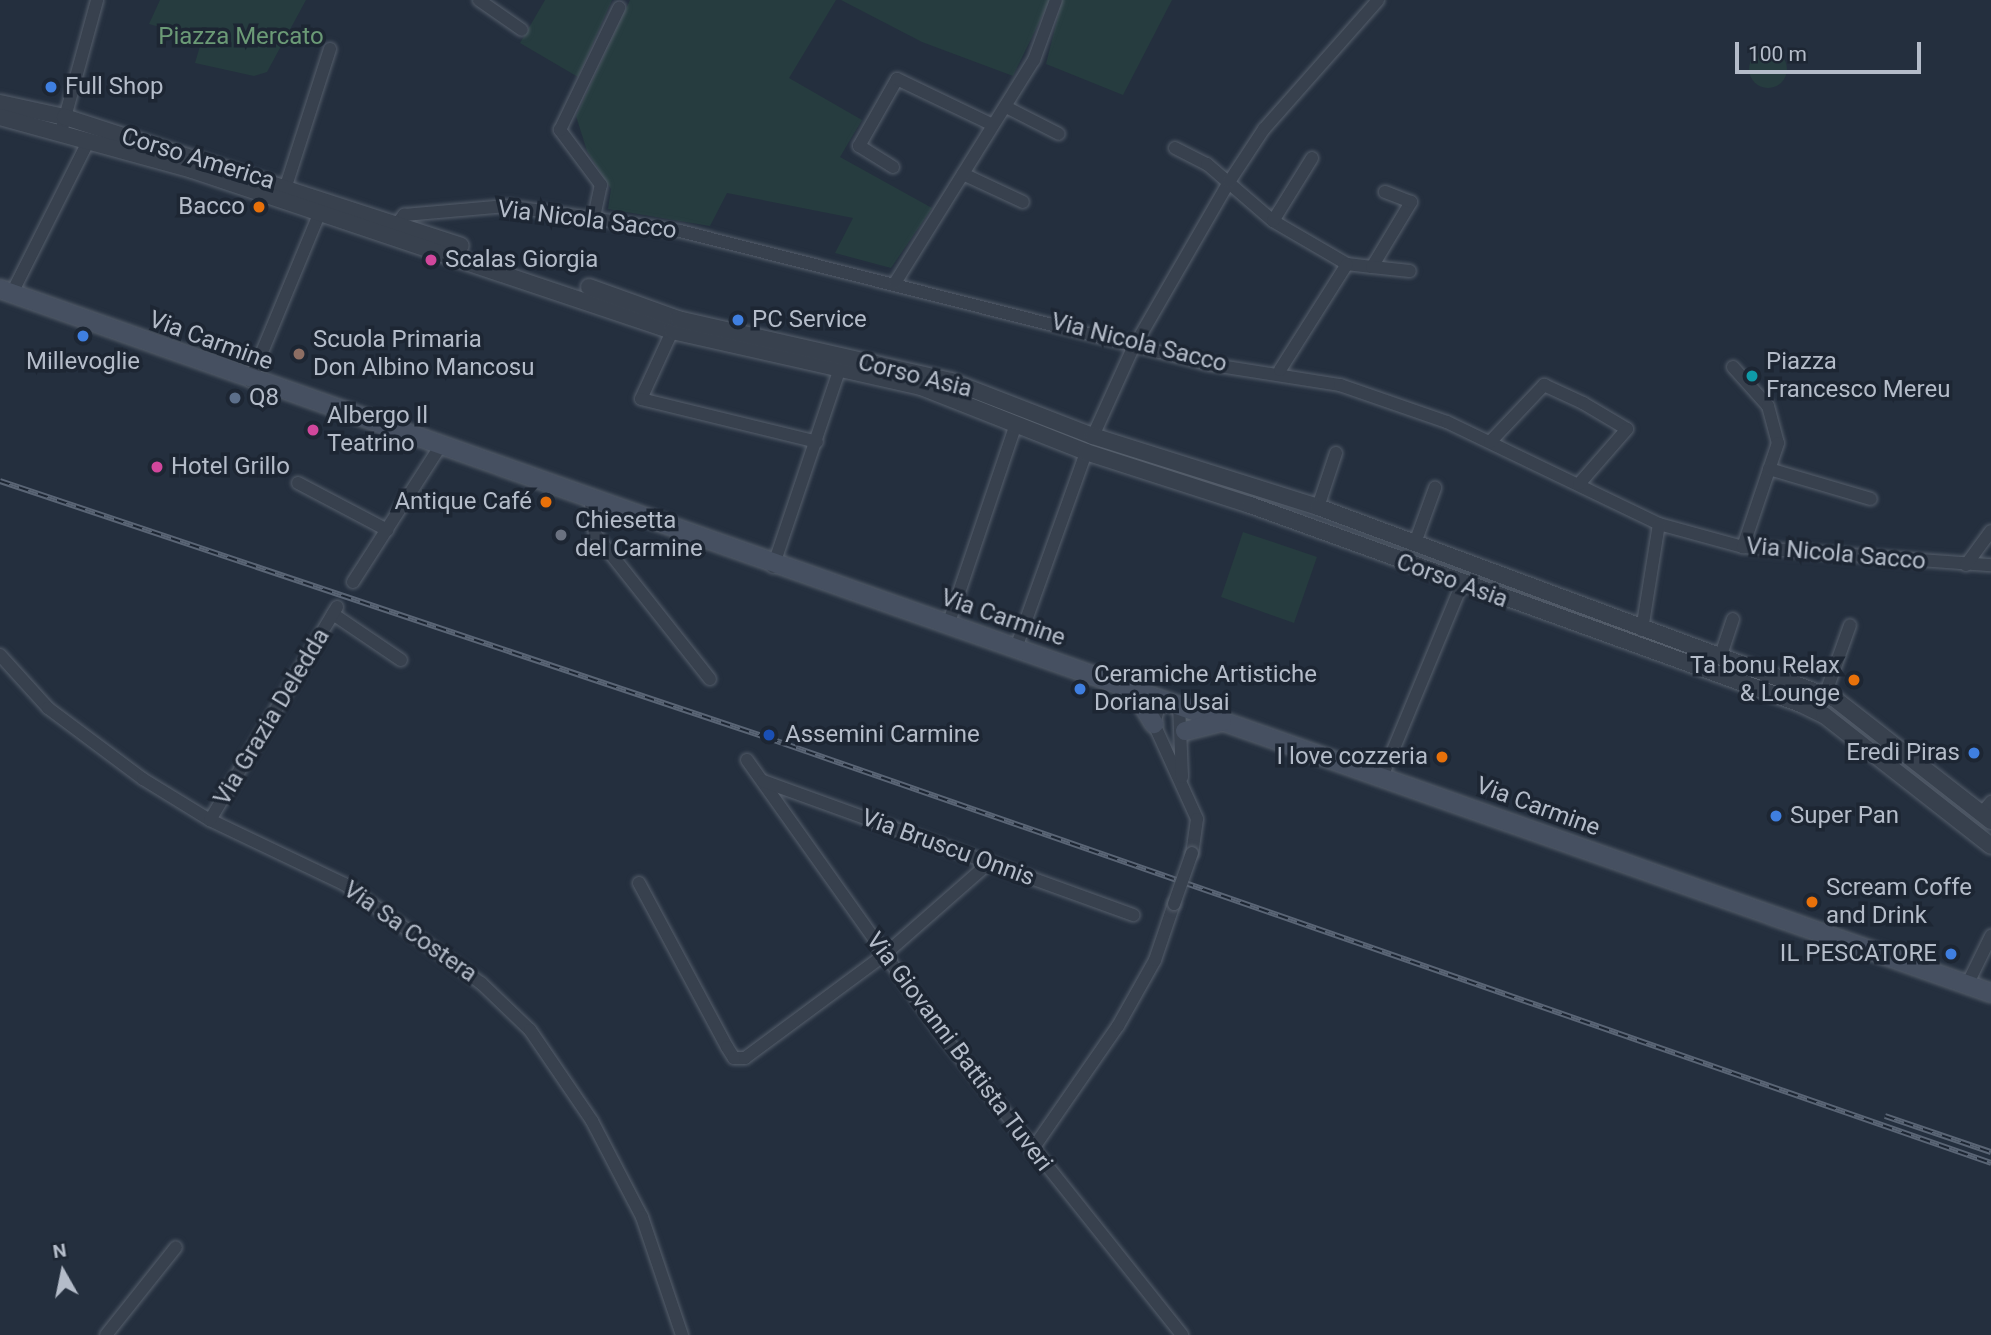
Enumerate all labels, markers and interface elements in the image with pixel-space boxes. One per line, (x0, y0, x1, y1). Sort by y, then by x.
park label: Piazza Mercato (158, 23, 324, 51)
scale bar (1739, 28, 1924, 72)
text: 100 m (1748, 42, 1807, 66)
place label: Full Shop (65, 73, 163, 101)
marker: Full Shop (43, 79, 59, 95)
street label: Corso America (118, 122, 278, 196)
place label: Bacco (178, 193, 245, 221)
street label: Via Nicola Sacco (496, 195, 678, 245)
marker: Bacco (251, 199, 267, 215)
place label: Scalas Giorgia (445, 246, 598, 274)
marker: Scalas Giorgia (423, 252, 439, 268)
street label: Via Carmine (145, 305, 277, 377)
place label: PC Service (752, 306, 867, 334)
street label: Via Nicola Sacco (1048, 307, 1230, 379)
marker: PC Service (730, 312, 746, 328)
place label: Scuola Primaria Don Albino Mancosu (313, 326, 534, 382)
marker: Millevoglie (75, 328, 91, 344)
marker: Scuola Primaria Don Albino Mancosu (291, 346, 307, 362)
place label: Millevoglie (26, 348, 140, 376)
street label: Corso Asia (855, 348, 975, 404)
place label: Piazza Francesco Mereu (1766, 348, 1950, 404)
marker: Piazza Francesco Mereu (1744, 368, 1760, 384)
place label: Q8 (249, 384, 279, 412)
marker: Q8 (227, 390, 243, 406)
place label: Albergo Il Teatrino (327, 402, 428, 458)
marker: Albergo Il Teatrino (305, 422, 321, 438)
place label: Hotel Grillo (171, 453, 290, 481)
marker: Hotel Grillo (149, 459, 165, 475)
place label: Antique Café (394, 488, 532, 516)
marker: Antique Café (538, 494, 554, 510)
place label: Chiesetta del Carmine (575, 507, 703, 563)
marker: Chiesetta del Carmine (553, 527, 569, 543)
street label: Via Nicola Sacco (1745, 532, 1927, 576)
street label: Corso Asia (1392, 548, 1512, 614)
street label: Via Carmine (937, 583, 1069, 653)
street label: Via Grazia Deledda (208, 623, 336, 811)
place label: Ta bonu Relax & Lounge (1690, 652, 1840, 708)
place label: Ceramiche Artistiche Doriana Usai (1094, 661, 1317, 717)
marker: Ta bonu Relax & Lounge (1846, 672, 1862, 688)
marker: Ceramiche Artistiche Doriana Usai (1072, 681, 1088, 697)
place label: Assemini Carmine (785, 721, 980, 749)
marker: Assemini Carmine (759, 725, 779, 745)
place label: Eredi Piras (1846, 739, 1960, 767)
place label: I love cozzeria (1277, 743, 1428, 771)
marker: Eredi Piras (1966, 745, 1982, 761)
marker: I love cozzeria (1434, 749, 1450, 765)
street label: Via Carmine (1472, 771, 1604, 843)
place label: Super Pan (1790, 802, 1899, 830)
street label: Via Bruscu Onnis (858, 803, 1038, 893)
marker: Super Pan (1768, 808, 1784, 824)
place label: Scream Coffe and Drink (1826, 874, 1972, 930)
street label: Via Sa Costera (338, 875, 482, 989)
marker: Scream Coffe and Drink (1804, 894, 1820, 910)
street label: Via Giovanni Battista Tuveri (860, 927, 1058, 1177)
place label: IL PESCATORE (1780, 940, 1937, 968)
marker: IL PESCATORE (1943, 946, 1959, 962)
north arrow (28, 1237, 98, 1307)
text: N (51, 1238, 68, 1263)

